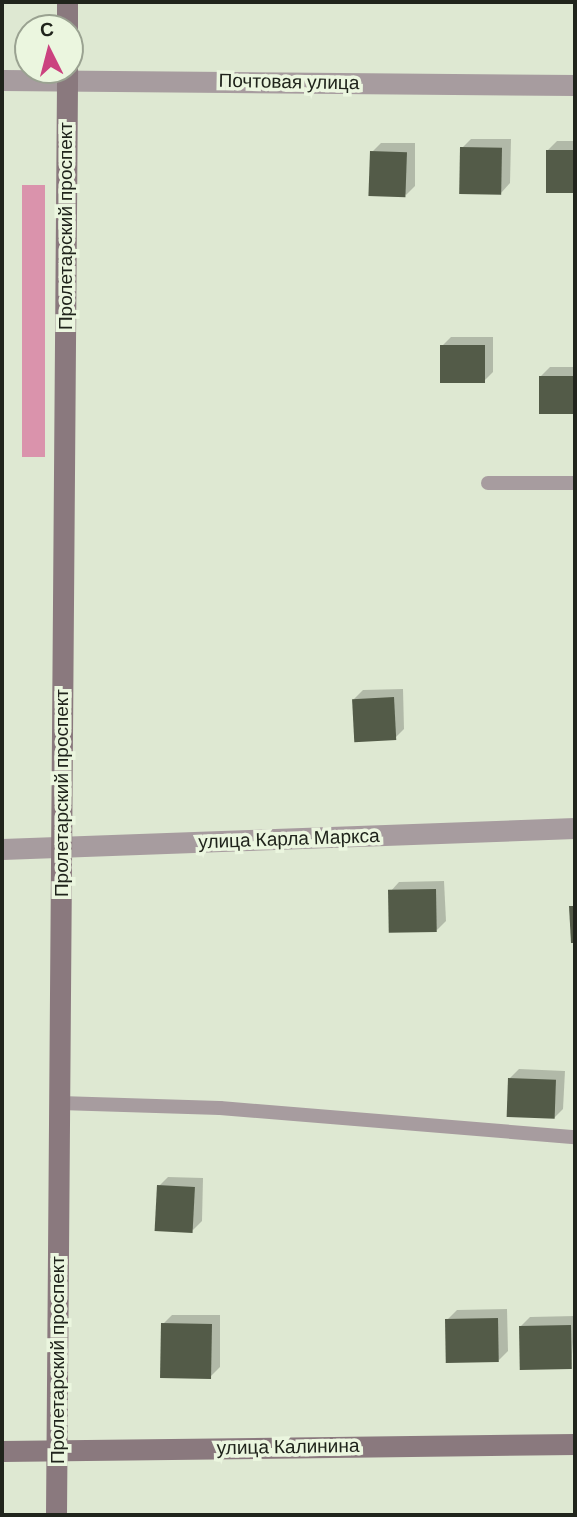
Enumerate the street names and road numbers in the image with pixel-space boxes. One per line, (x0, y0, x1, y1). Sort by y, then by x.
street label: Почтовая улица (218, 69, 360, 95)
street label: Пролетарский проспект (55, 122, 77, 330)
street label: Пролетарский проспект (51, 689, 73, 897)
street label: улица Карла Маркса (198, 824, 380, 854)
street label: Пролетарский проспект (47, 1256, 69, 1464)
street label: улица Калинина (216, 1434, 360, 1460)

